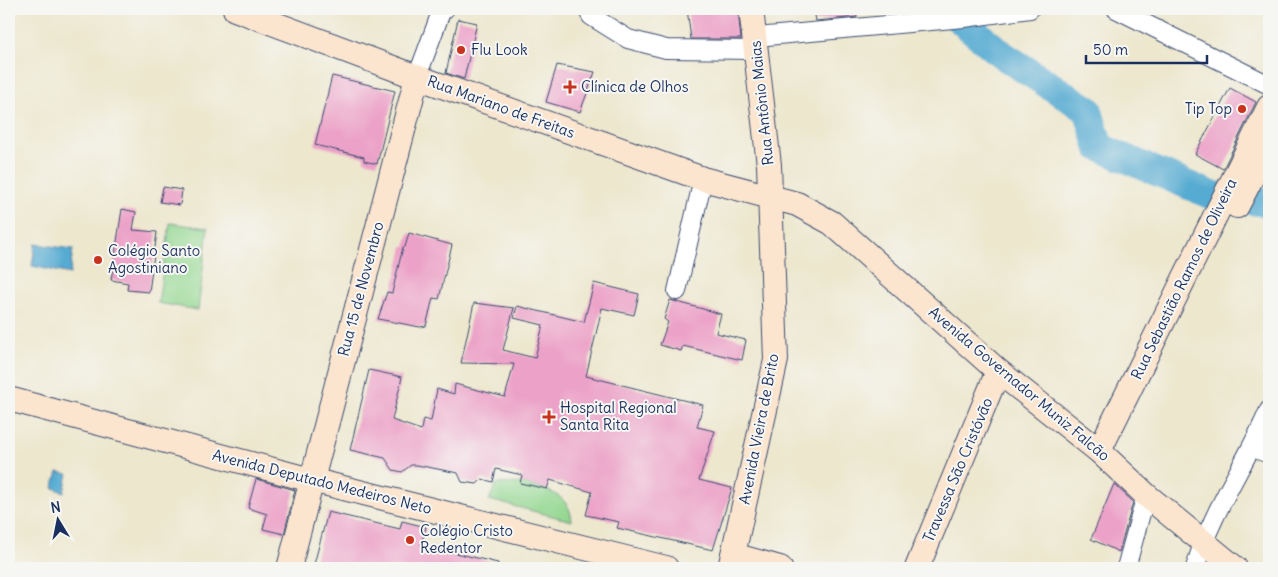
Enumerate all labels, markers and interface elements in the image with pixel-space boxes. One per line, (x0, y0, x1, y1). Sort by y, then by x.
scale bar (1086, 32, 1207, 64)
place label: Flu Look (471, 40, 528, 59)
street label: Rua Antônio Maias (745, 40, 778, 166)
text: 50 m (1093, 40, 1128, 59)
marker: Flu Look (455, 44, 467, 56)
street label: Rua Mariano de Freitas (425, 71, 578, 142)
place label: Clínica de Olhos (581, 77, 689, 96)
marker: Clínica de Olhos (563, 80, 577, 94)
place label: Tip Top (1185, 99, 1232, 118)
marker: Tip Top (1236, 103, 1248, 115)
street label: Rua Sebastião Ramos de Oliveira (1127, 175, 1241, 382)
street label: Rua 15 de Novembro (333, 219, 388, 358)
place label: Colégio Santo Agostiniano (108, 241, 200, 277)
marker: Colégio Santo Agostiniano (92, 254, 104, 266)
street label: Avenida Governador Muniz Falcão (925, 302, 1114, 465)
street label: Avenida Vieira de Brito (735, 352, 782, 506)
street label: Travessa São Cristóvão (919, 395, 997, 545)
place label: Hospital Regional Santa Rita (560, 398, 677, 434)
marker: Hospital Regional Santa Rita (542, 410, 556, 424)
street label: Avenida Deputado Medeiros Neto (211, 445, 434, 518)
north arrow (32, 494, 82, 544)
text: N (49, 497, 62, 517)
place label: Colégio Cristo Redentor (420, 521, 513, 557)
marker: Colégio Cristo Redentor (404, 534, 416, 546)

